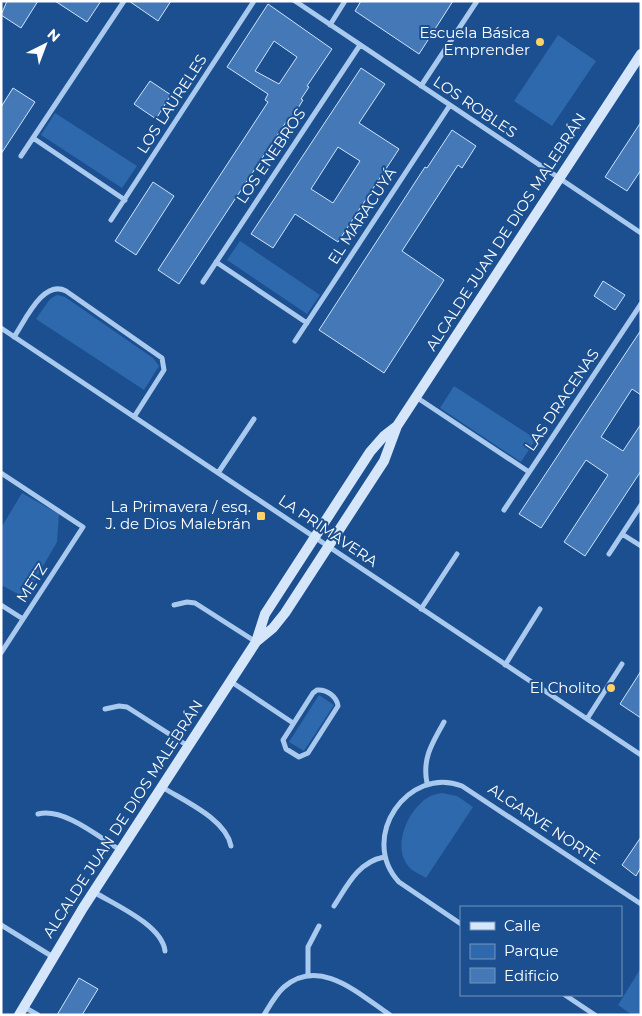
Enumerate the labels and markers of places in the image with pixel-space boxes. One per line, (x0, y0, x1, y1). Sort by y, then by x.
place label: Escuela Básica Emprender (420, 23, 530, 59)
marker: Escuela Básica Emprender (534, 36, 546, 48)
place label: La Primavera / esq. J. de Dios Malebrán (104, 497, 251, 533)
marker: La Primavera / esq. J. de Dios Malebrán (255, 510, 267, 522)
place label: El Cholito (530, 678, 601, 697)
marker: El Cholito (605, 682, 617, 694)

